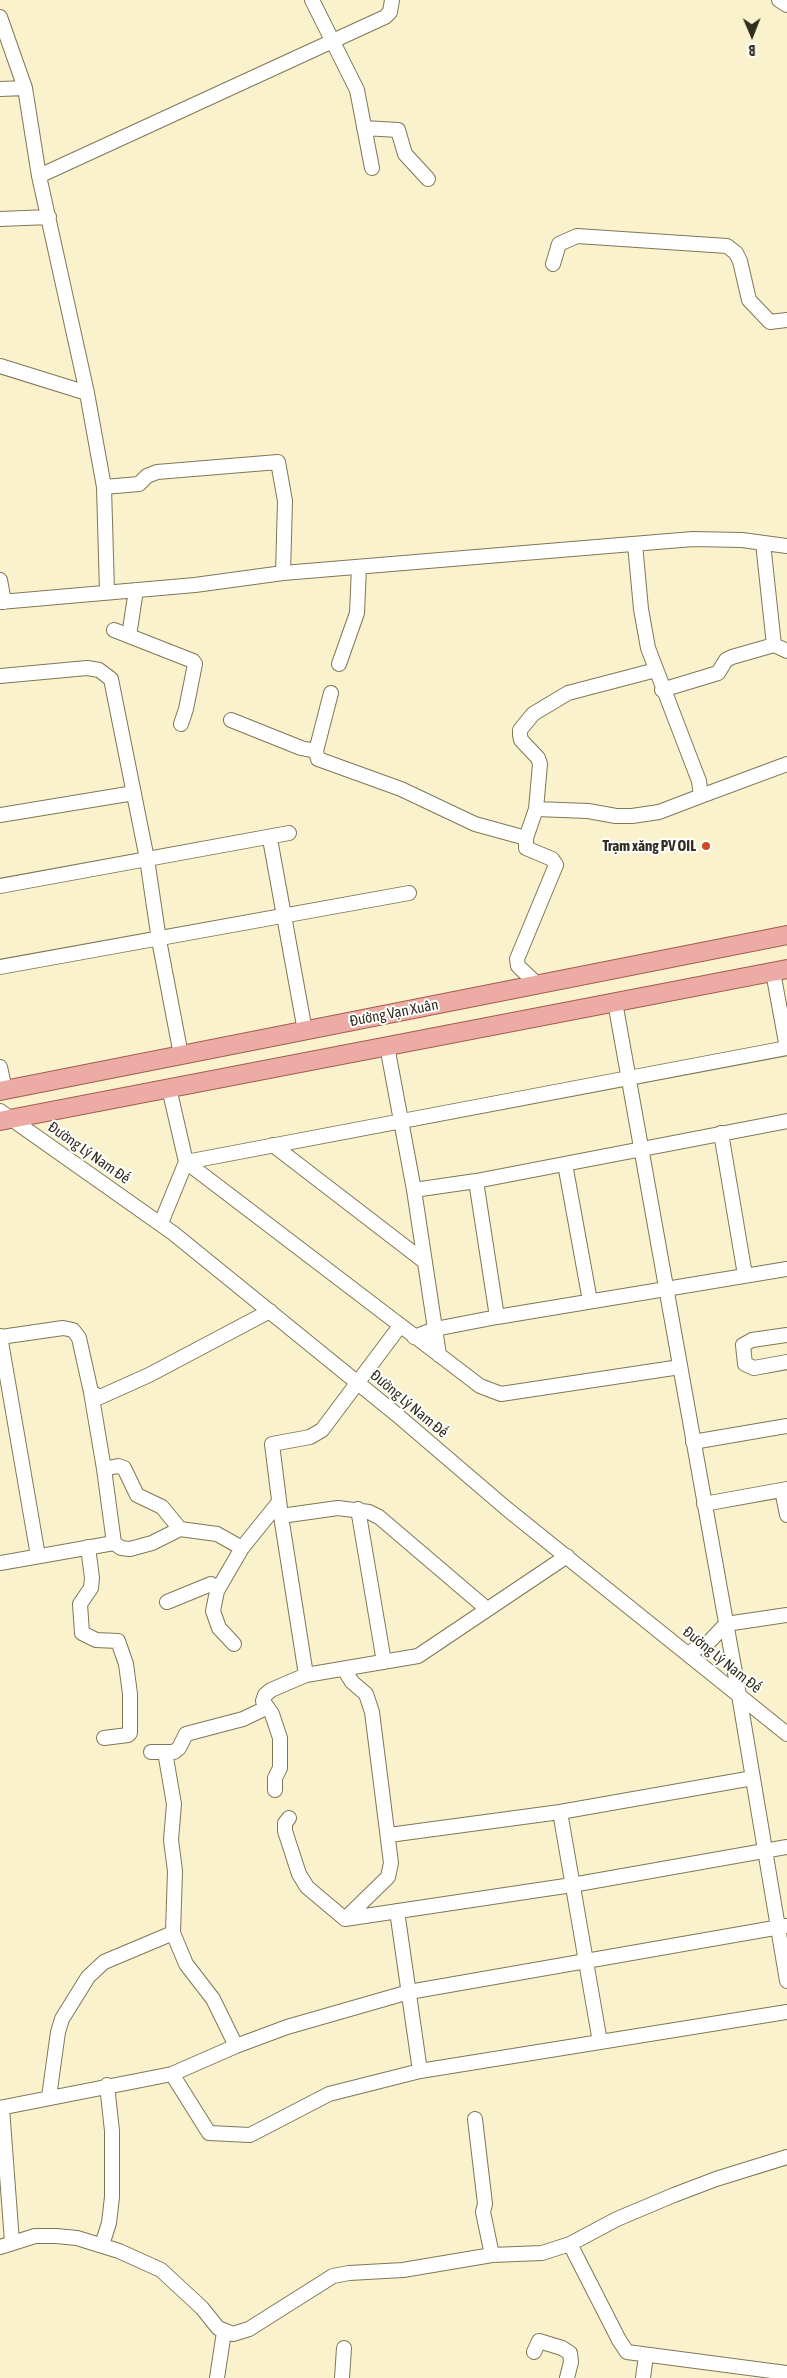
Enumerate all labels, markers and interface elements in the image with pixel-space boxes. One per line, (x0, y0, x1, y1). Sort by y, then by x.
north arrow (727, 10, 777, 60)
text: B (749, 42, 756, 58)
place label: Trạm xăng PV OIL (602, 837, 696, 855)
marker: Trạm xăng PV OIL (700, 840, 712, 852)
street label: Đường Vạn Xuân (348, 996, 440, 1030)
street label: Đường Lý Nam Đế (45, 1118, 133, 1188)
street label: Đường Lý Nam Đế (366, 1366, 452, 1442)
street label: Đường Lý Nam Đế (679, 1623, 765, 1697)

